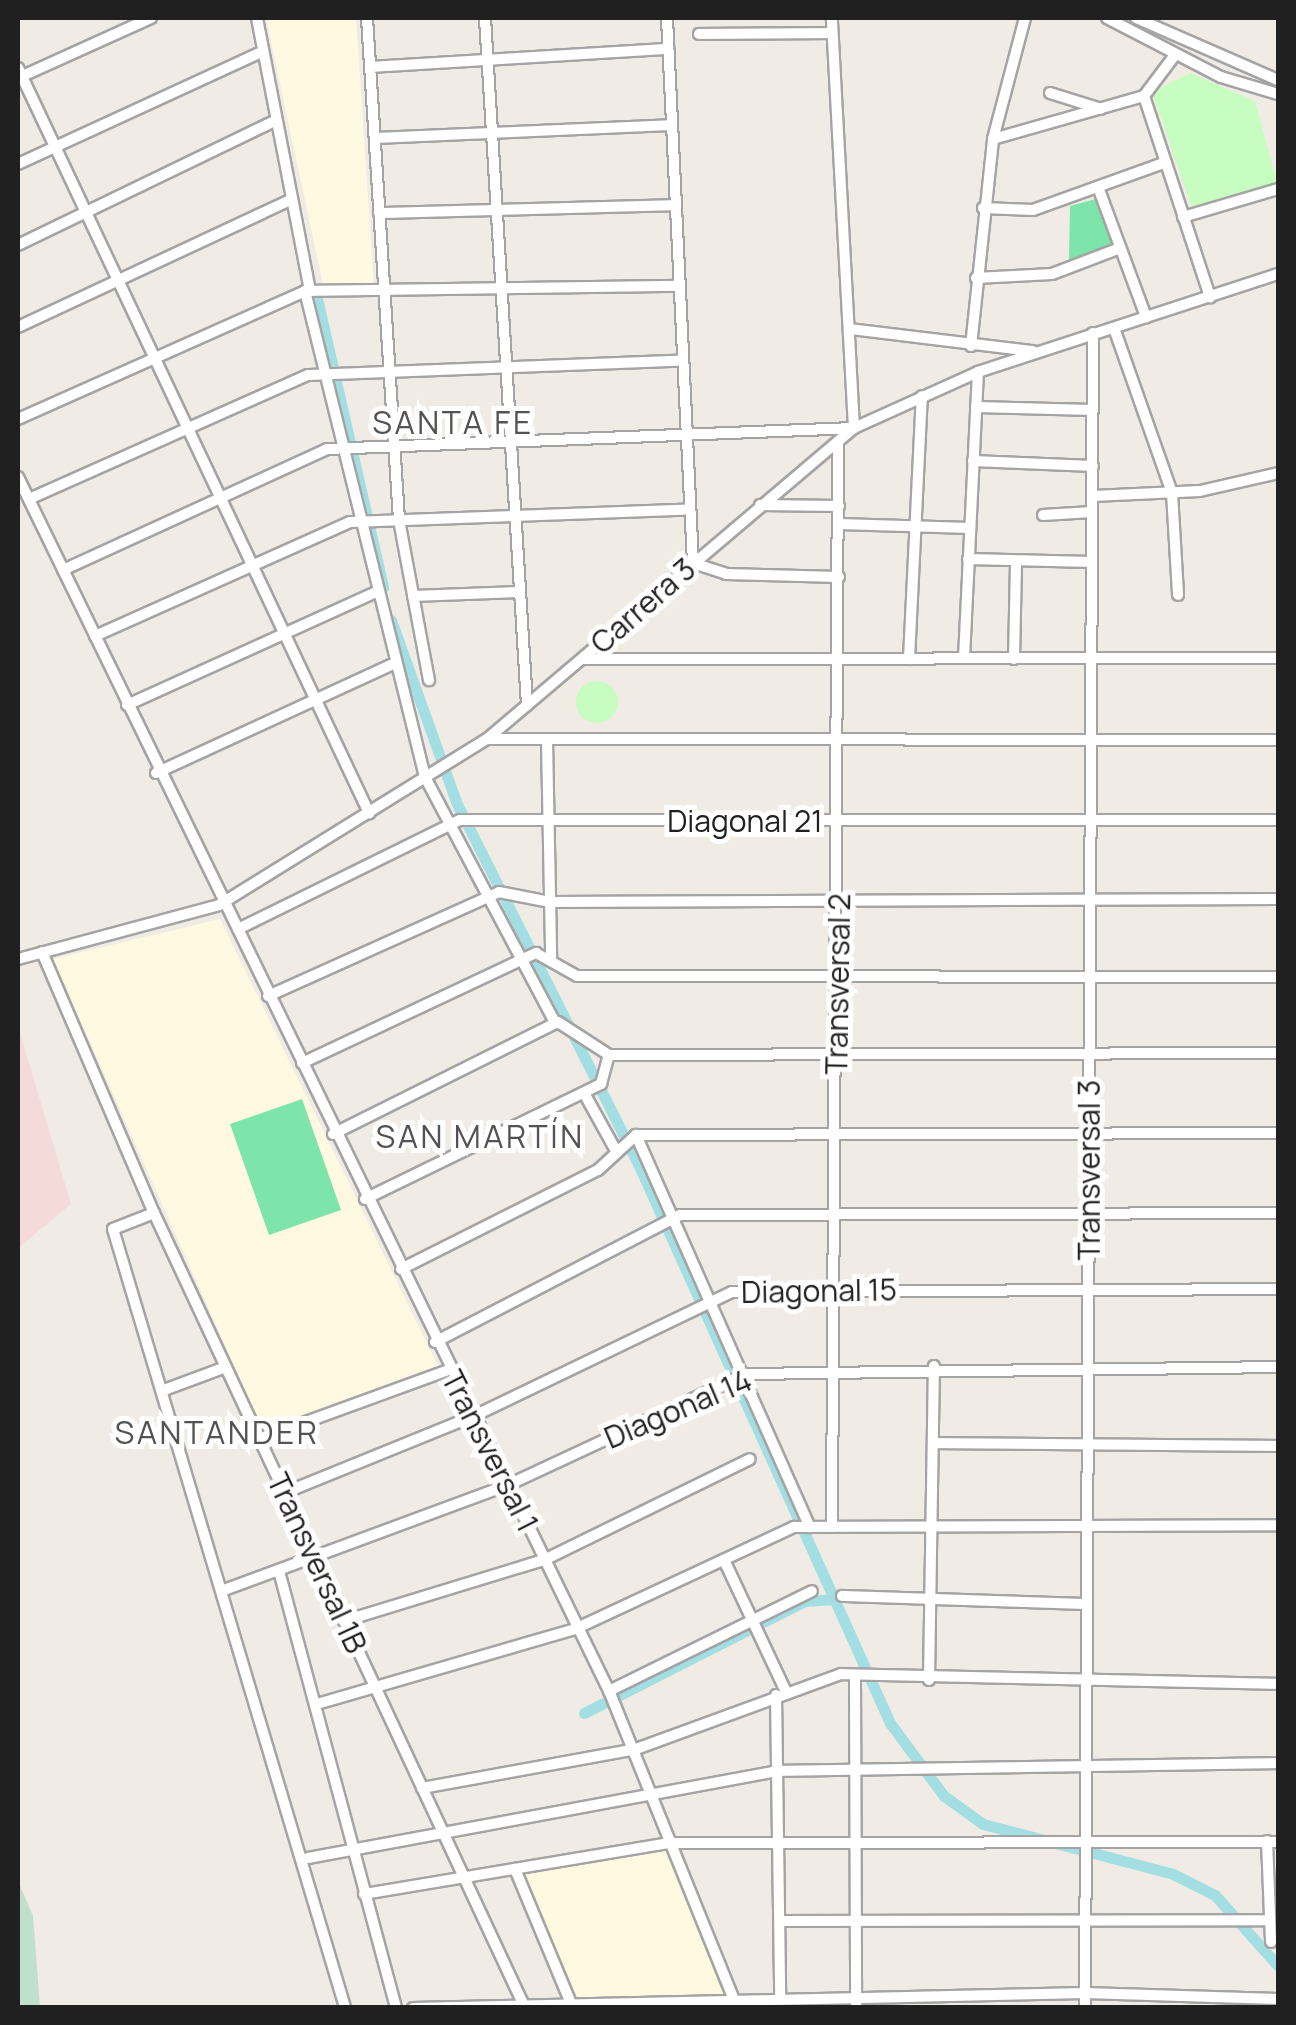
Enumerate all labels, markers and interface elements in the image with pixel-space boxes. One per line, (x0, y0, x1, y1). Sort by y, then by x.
district label: SANTA FE (372, 403, 534, 441)
street label: Carrera 3 (583, 551, 703, 661)
street label: Diagonal 21 (667, 803, 823, 839)
street label: Transversal 2 (818, 893, 858, 1075)
street label: Transversal 3 (1071, 1080, 1107, 1260)
district label: SAN MARTÍN (375, 1117, 585, 1155)
street label: Diagonal 15 (741, 1272, 897, 1310)
street label: Diagonal 14 (599, 1362, 757, 1456)
street label: Transversal 1 (434, 1365, 546, 1537)
district label: SANTANDER (115, 1413, 319, 1451)
street label: Transversal 1B (260, 1467, 374, 1659)

